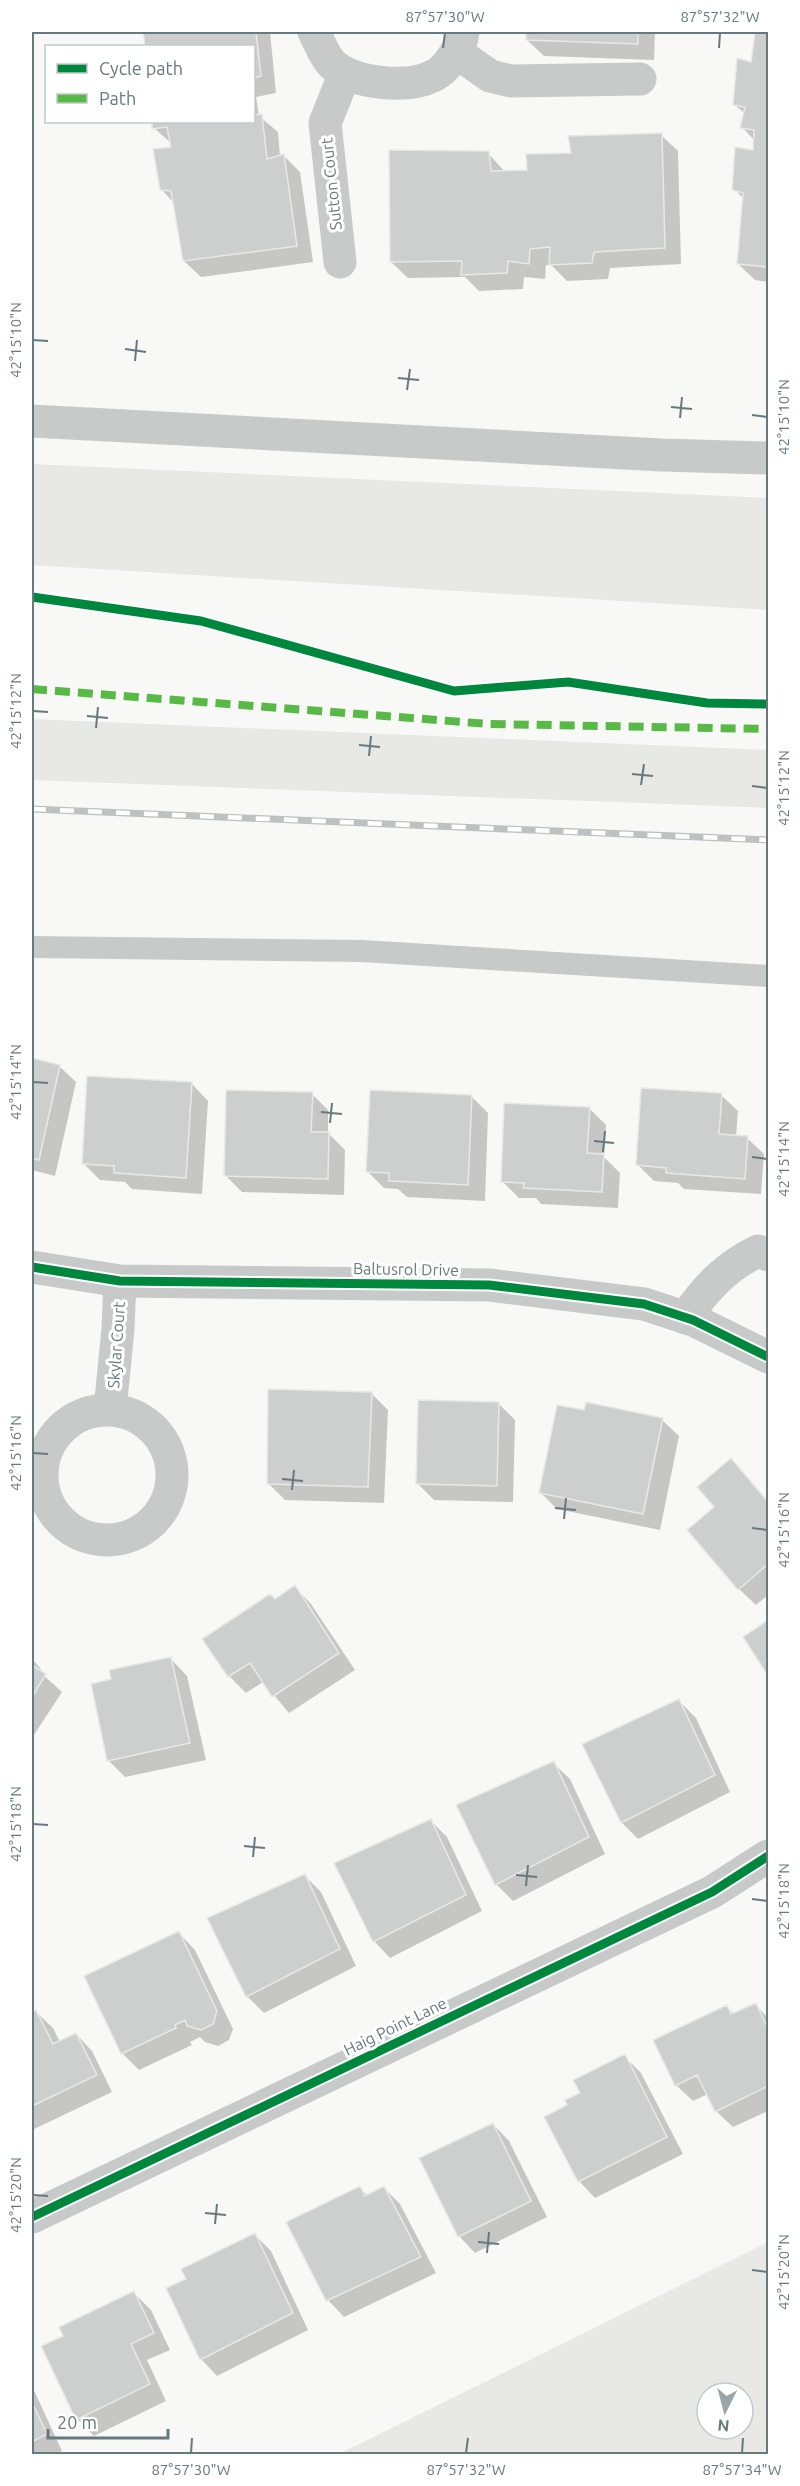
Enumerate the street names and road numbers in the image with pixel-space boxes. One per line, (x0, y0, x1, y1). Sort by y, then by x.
street label: Sutton Court (317, 136, 345, 231)
street label: Baltusrol Drive (353, 1259, 459, 1279)
street label: Skylar Court (104, 1300, 128, 1389)
street label: Haig Point Lane (341, 1993, 449, 2059)

